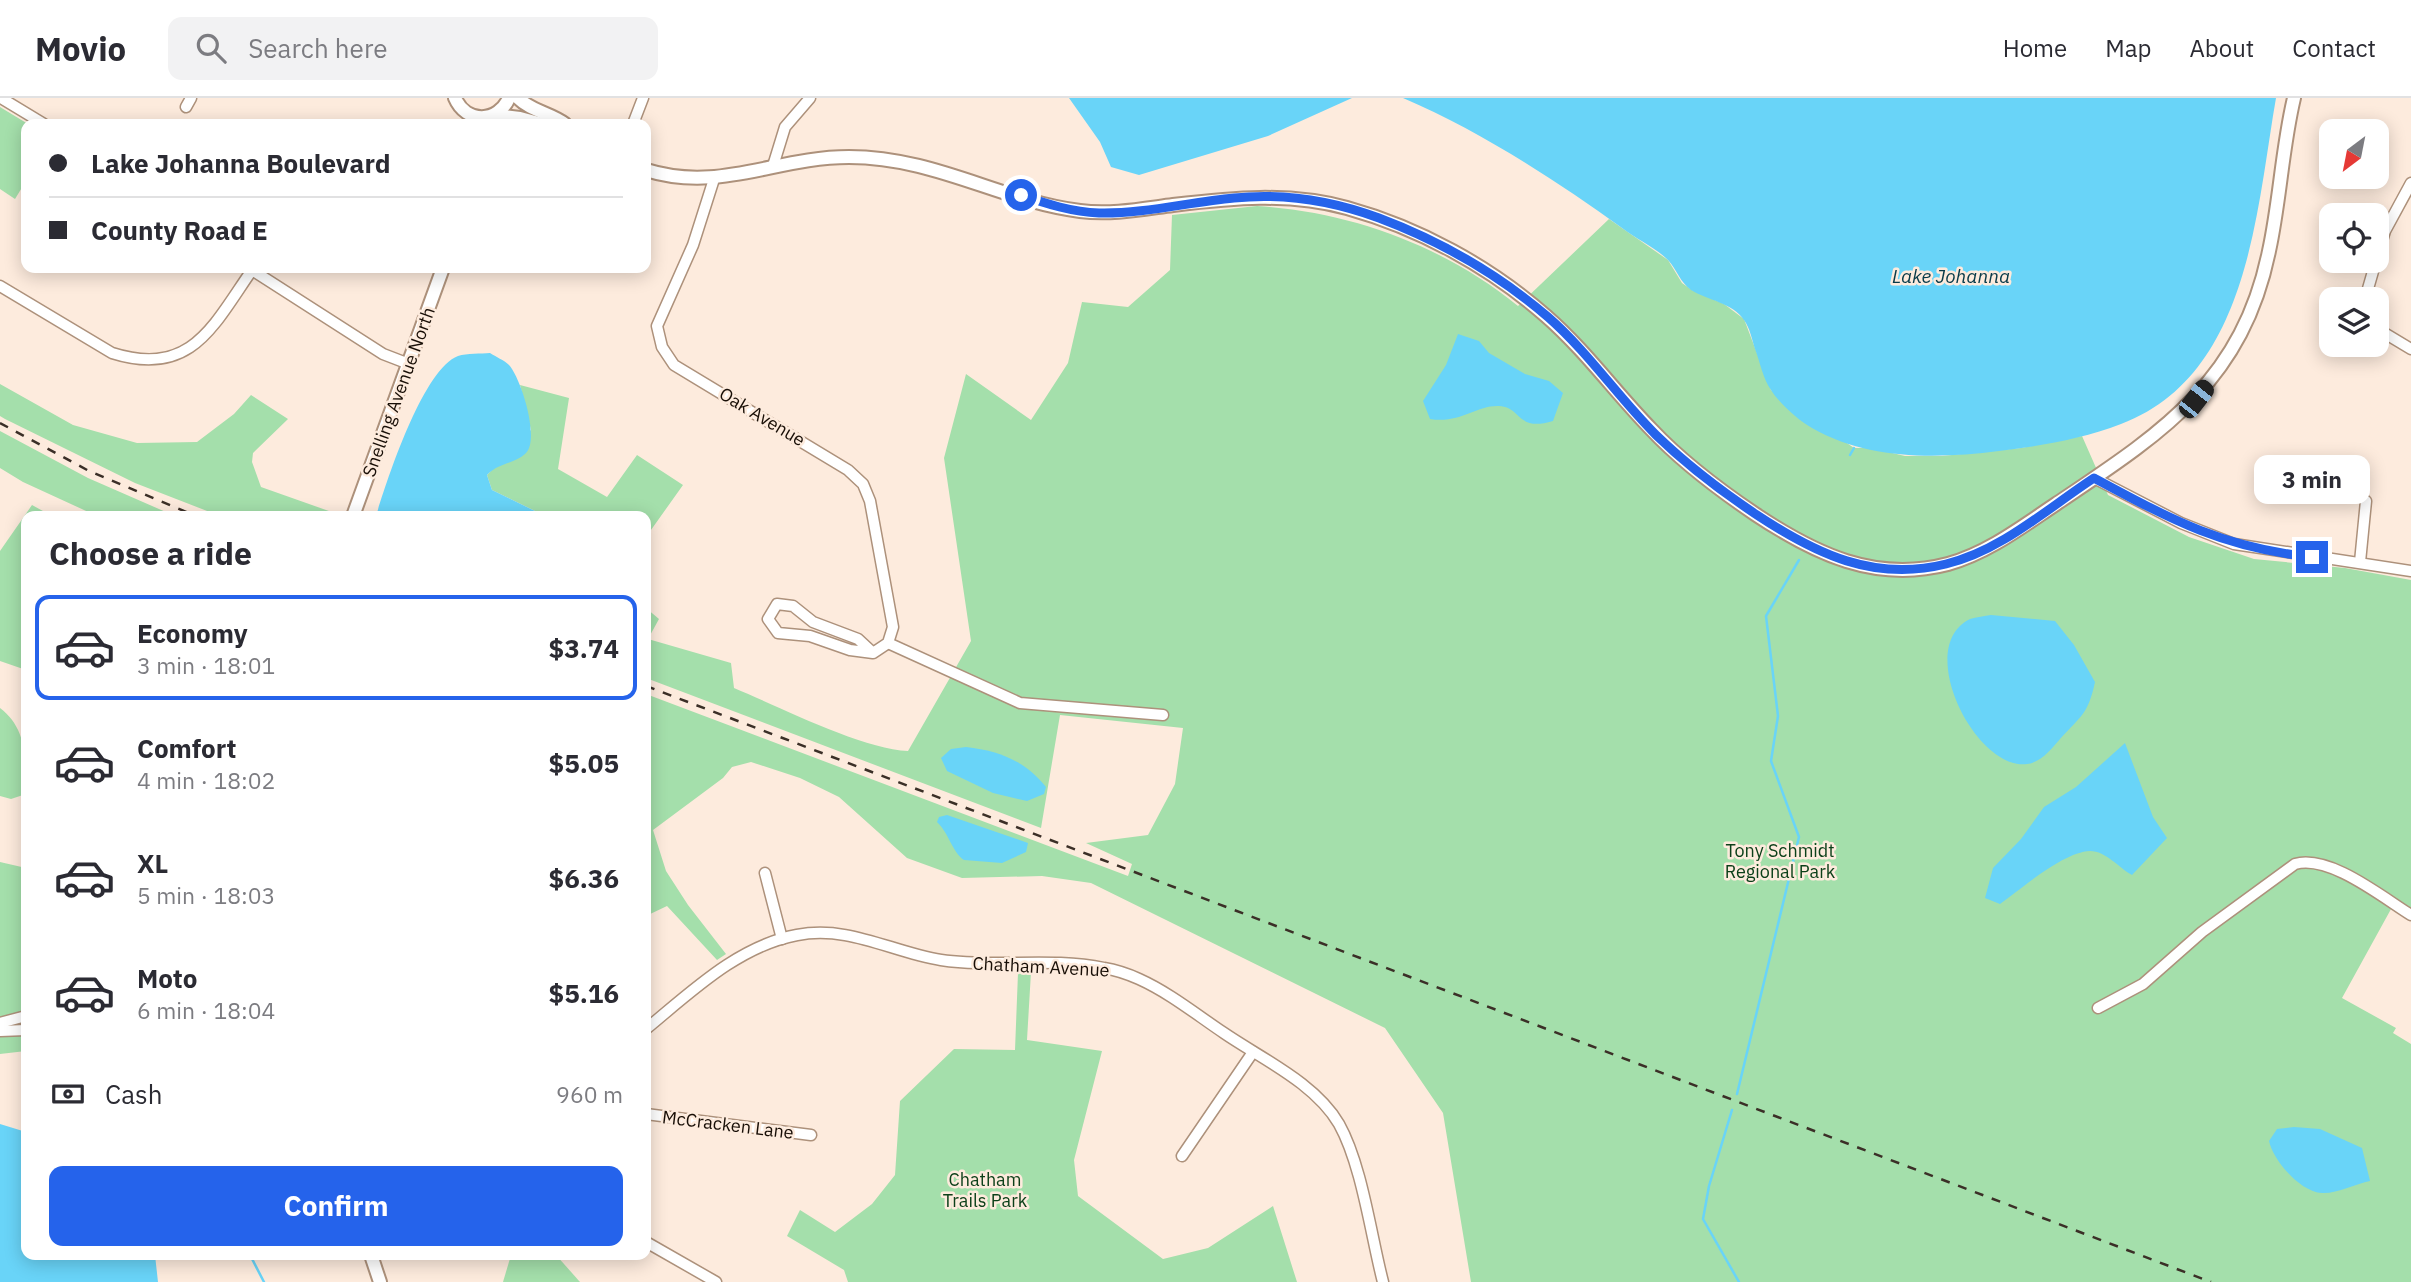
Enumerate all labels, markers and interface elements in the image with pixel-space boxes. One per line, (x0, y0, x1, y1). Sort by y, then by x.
search box (168, 17, 658, 80)
text: Movio (35, 27, 126, 70)
icon: search (192, 29, 230, 67)
text: Search here (248, 31, 388, 65)
text: Home (2003, 32, 2067, 64)
text: Map (2105, 32, 2151, 64)
text: About (2189, 32, 2254, 64)
text: Contact (2292, 32, 2376, 64)
north arrow (2319, 119, 2389, 189)
map controls (2319, 119, 2389, 357)
text: Lake Johanna Boulevard (91, 146, 391, 180)
route start (1005, 179, 1037, 211)
button: locate (2319, 203, 2389, 273)
text: County Road E (91, 213, 268, 247)
water label: Lake Johanna (1892, 264, 2010, 288)
button: layers (2319, 287, 2389, 357)
street label: Snelling Avenue North (357, 304, 440, 480)
car (2175, 376, 2218, 422)
street label: Oak Avenue (715, 382, 810, 451)
callout: 3 min (2254, 456, 2370, 504)
text: 3 min (2282, 464, 2342, 494)
text: Choose a ride (49, 532, 252, 574)
route end (2296, 541, 2328, 573)
icon: car (53, 616, 116, 679)
text: Economy (137, 616, 248, 650)
text: $3.74 (549, 631, 619, 665)
text: 3 min · 18:01 (137, 650, 275, 680)
icon: car (53, 731, 116, 794)
text: Comfort (137, 731, 236, 765)
text: $5.05 (549, 746, 619, 780)
text: 4 min · 18:02 (137, 765, 275, 795)
park label: Tony Schmidt Regional Park (1725, 839, 1836, 883)
icon: car (53, 846, 116, 909)
text: XL (137, 846, 168, 880)
text: $6.36 (549, 861, 619, 895)
text: 5 min · 18:03 (137, 880, 275, 910)
street label: Chatham Avenue (972, 951, 1110, 982)
icon: car (53, 961, 116, 1024)
text: Moto (137, 961, 197, 995)
text: $5.16 (549, 976, 619, 1010)
text: 6 min · 18:04 (137, 995, 275, 1025)
icon: cash (49, 1075, 87, 1113)
text: Cash (105, 1077, 162, 1111)
text: 960 m (556, 1079, 623, 1109)
street label: McCracken Lane (661, 1105, 795, 1144)
button: Confirm (49, 1166, 623, 1246)
park label: Chatham Trails Park (943, 1168, 1028, 1212)

